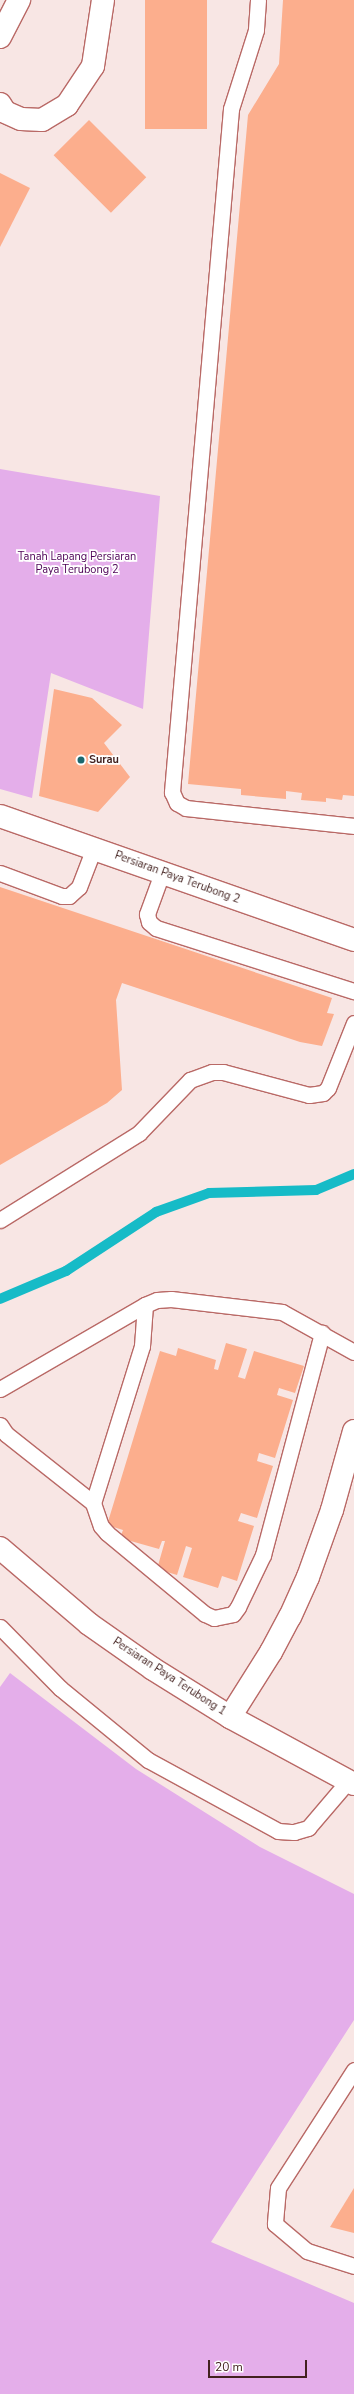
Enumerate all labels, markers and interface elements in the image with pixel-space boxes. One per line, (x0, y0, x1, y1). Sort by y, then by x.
park label: Tanah Lapang Persiaran Paya Terubong 2 (18, 551, 136, 577)
place label: Surau (89, 753, 119, 767)
marker: Surau (76, 755, 86, 765)
street label: Persiaran Paya Terubong 2 (113, 849, 241, 907)
street label: Persiaran Paya Terubong 1 (110, 1636, 228, 1718)
scale bar (210, 2352, 309, 2378)
text: 20 m (215, 2359, 243, 2375)

